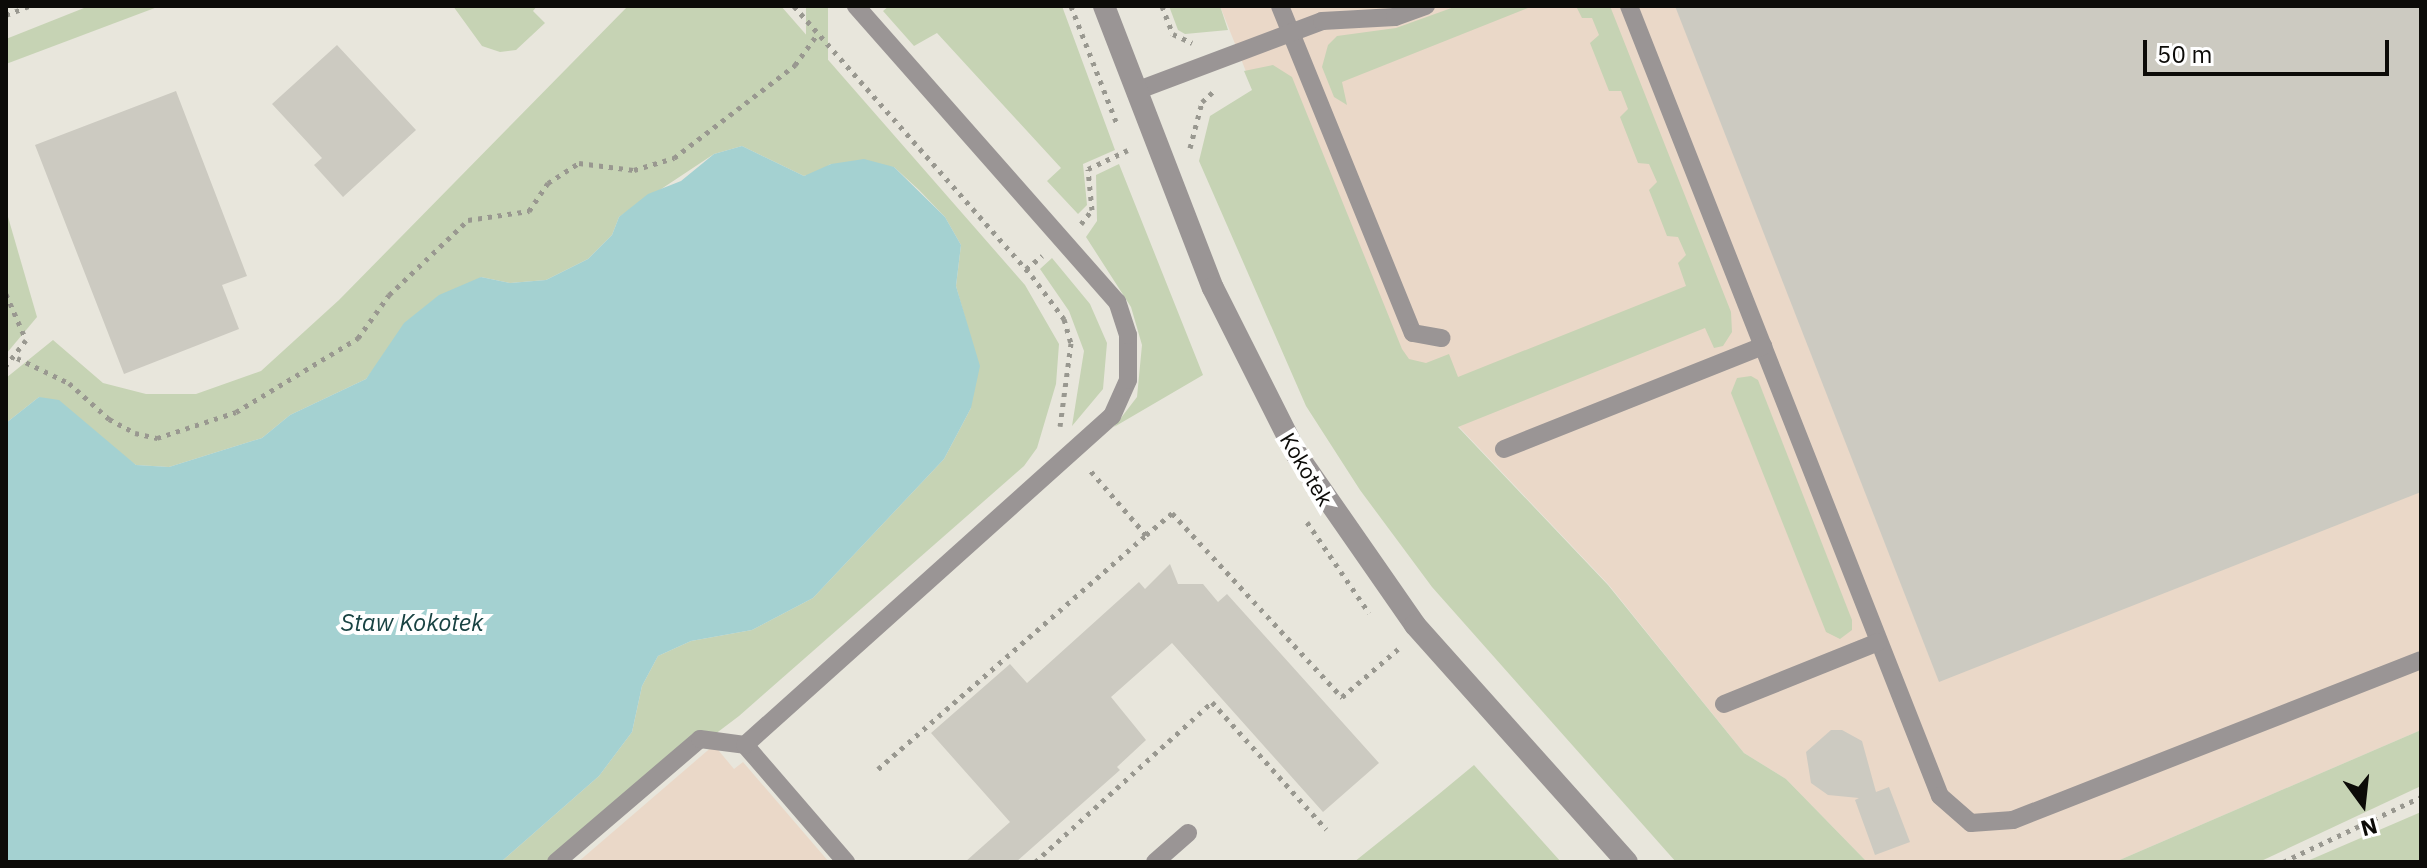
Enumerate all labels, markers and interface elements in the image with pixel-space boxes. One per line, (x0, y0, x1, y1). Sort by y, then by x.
scale bar (2147, 24, 2393, 74)
text: 50 m (2157, 38, 2212, 70)
street label: Kokotek (1275, 428, 1339, 510)
water label: Staw Kokotek (340, 609, 484, 637)
north arrow (2323, 764, 2403, 844)
text: N (2358, 812, 2381, 844)

